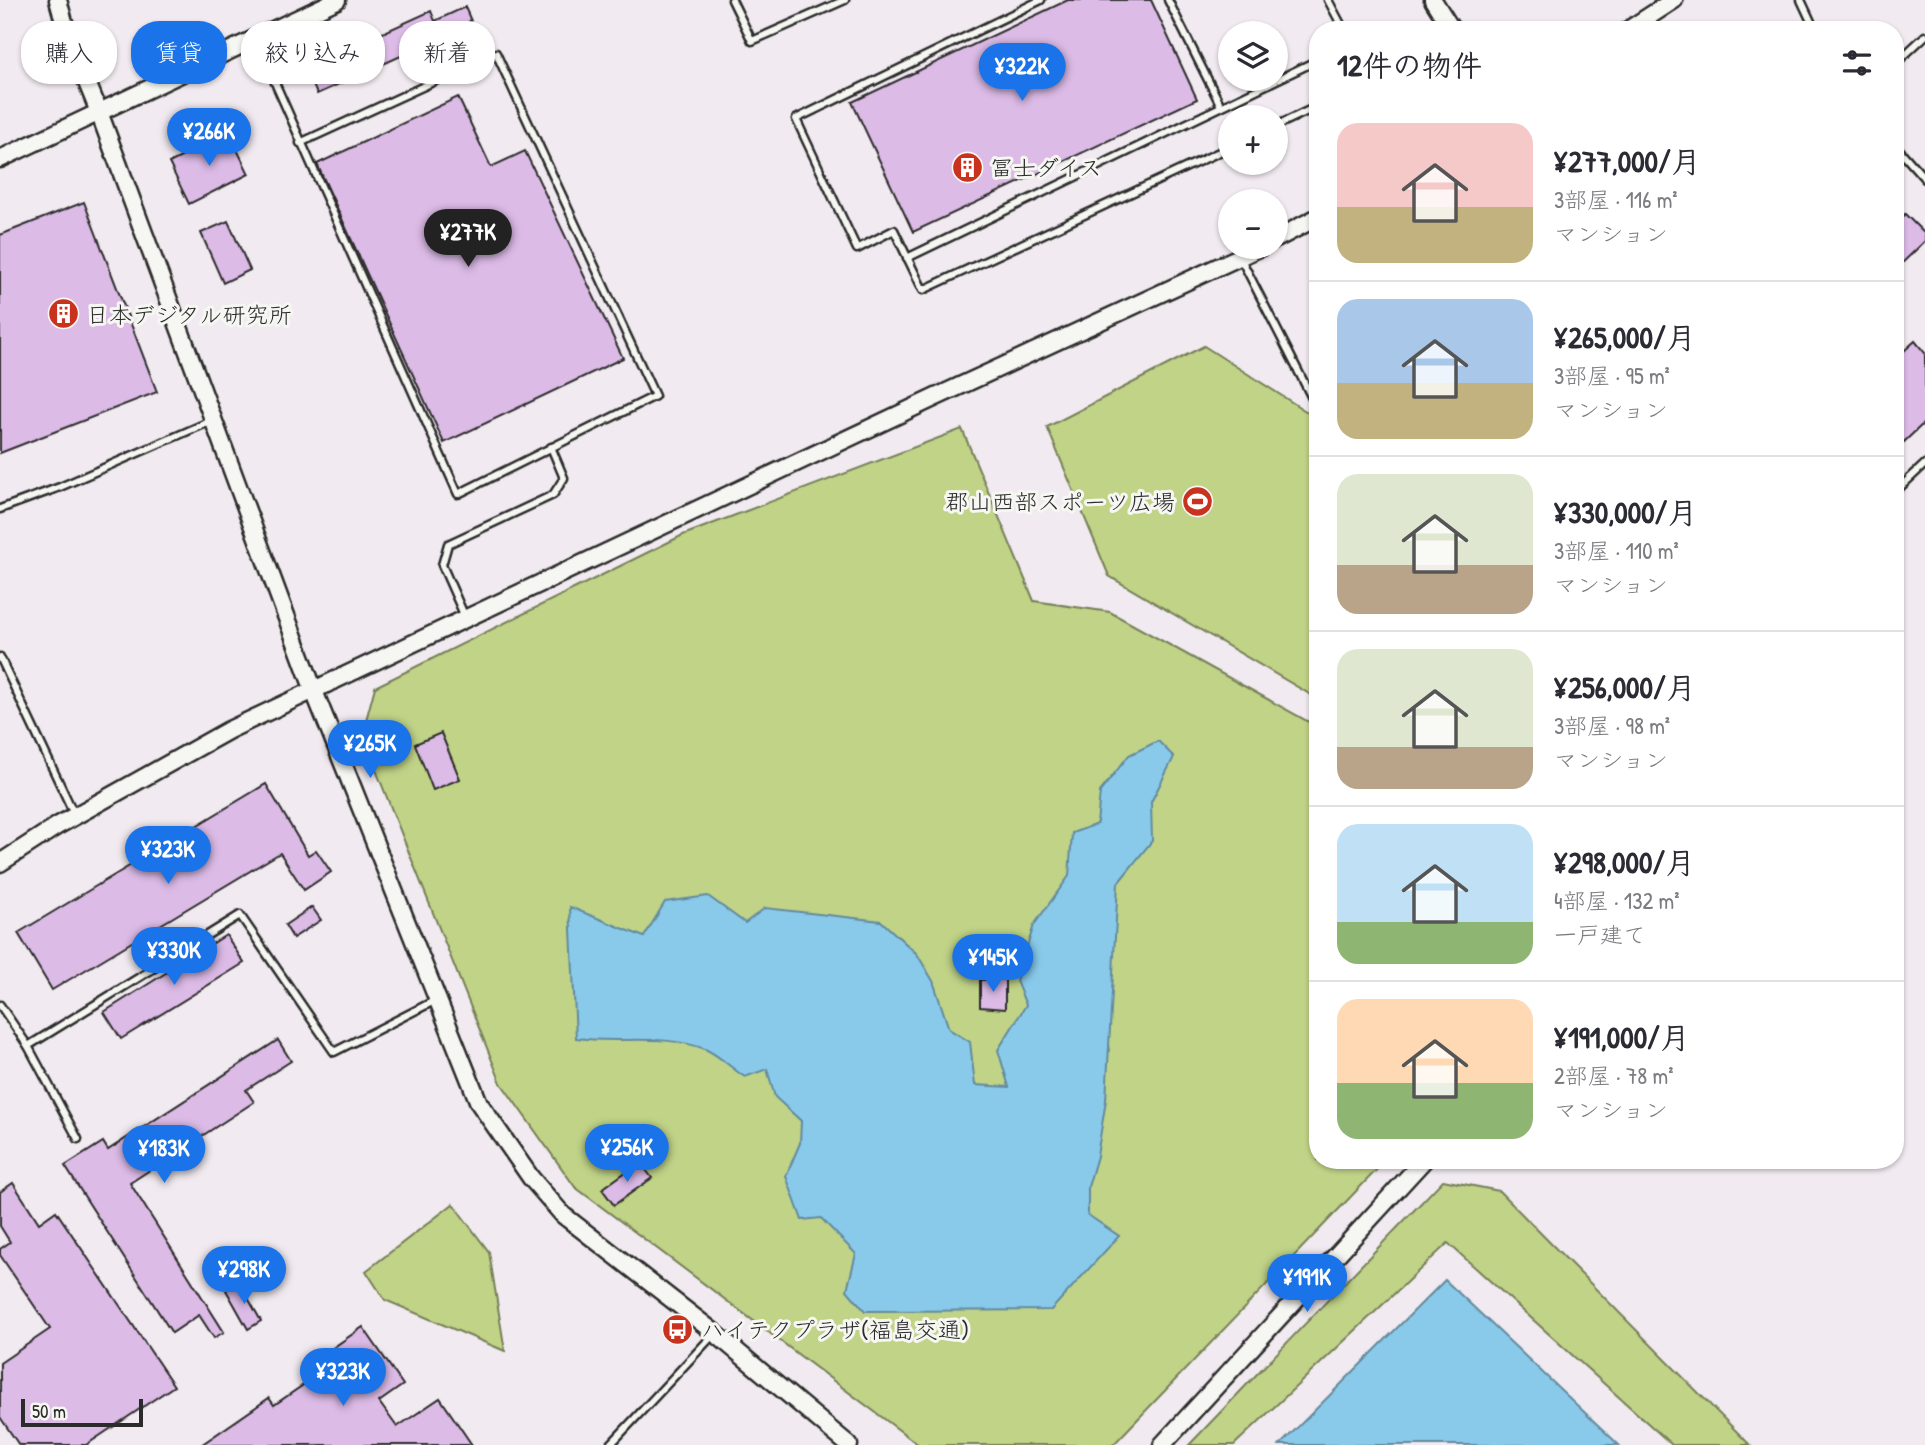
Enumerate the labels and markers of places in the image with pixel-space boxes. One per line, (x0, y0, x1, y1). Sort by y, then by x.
pin: ¥322K (973, 43, 1071, 103)
pin: ¥266K (160, 108, 258, 168)
building icon: 冨士ダイス (950, 150, 984, 184)
place label: 冨士ダイス (990, 152, 1102, 183)
pin: ¥277K (419, 210, 517, 269)
building icon: 日本デジタル研究所 (46, 297, 80, 331)
place label: 日本デジタル研究所 (86, 299, 292, 330)
sports icon: 郡山西部スポーツ広場 (1181, 484, 1215, 518)
place label: 郡山西部スポーツ広場 (945, 486, 1175, 517)
pin: ¥265K (321, 720, 419, 780)
pin: ¥323K (119, 826, 217, 886)
pin: ¥330K (125, 928, 223, 987)
pin: ¥145K (944, 934, 1042, 994)
pin: ¥256K (578, 1124, 676, 1184)
pin: ¥183K (115, 1126, 213, 1185)
pin: ¥298K (195, 1246, 293, 1306)
pin: ¥191K (1258, 1254, 1356, 1314)
bus stop icon: ハイテクプラザ(福島交通) (661, 1312, 695, 1346)
place label: ハイテクプラザ(福島交通) (701, 1314, 969, 1345)
pin: ¥323K (294, 1348, 392, 1408)

